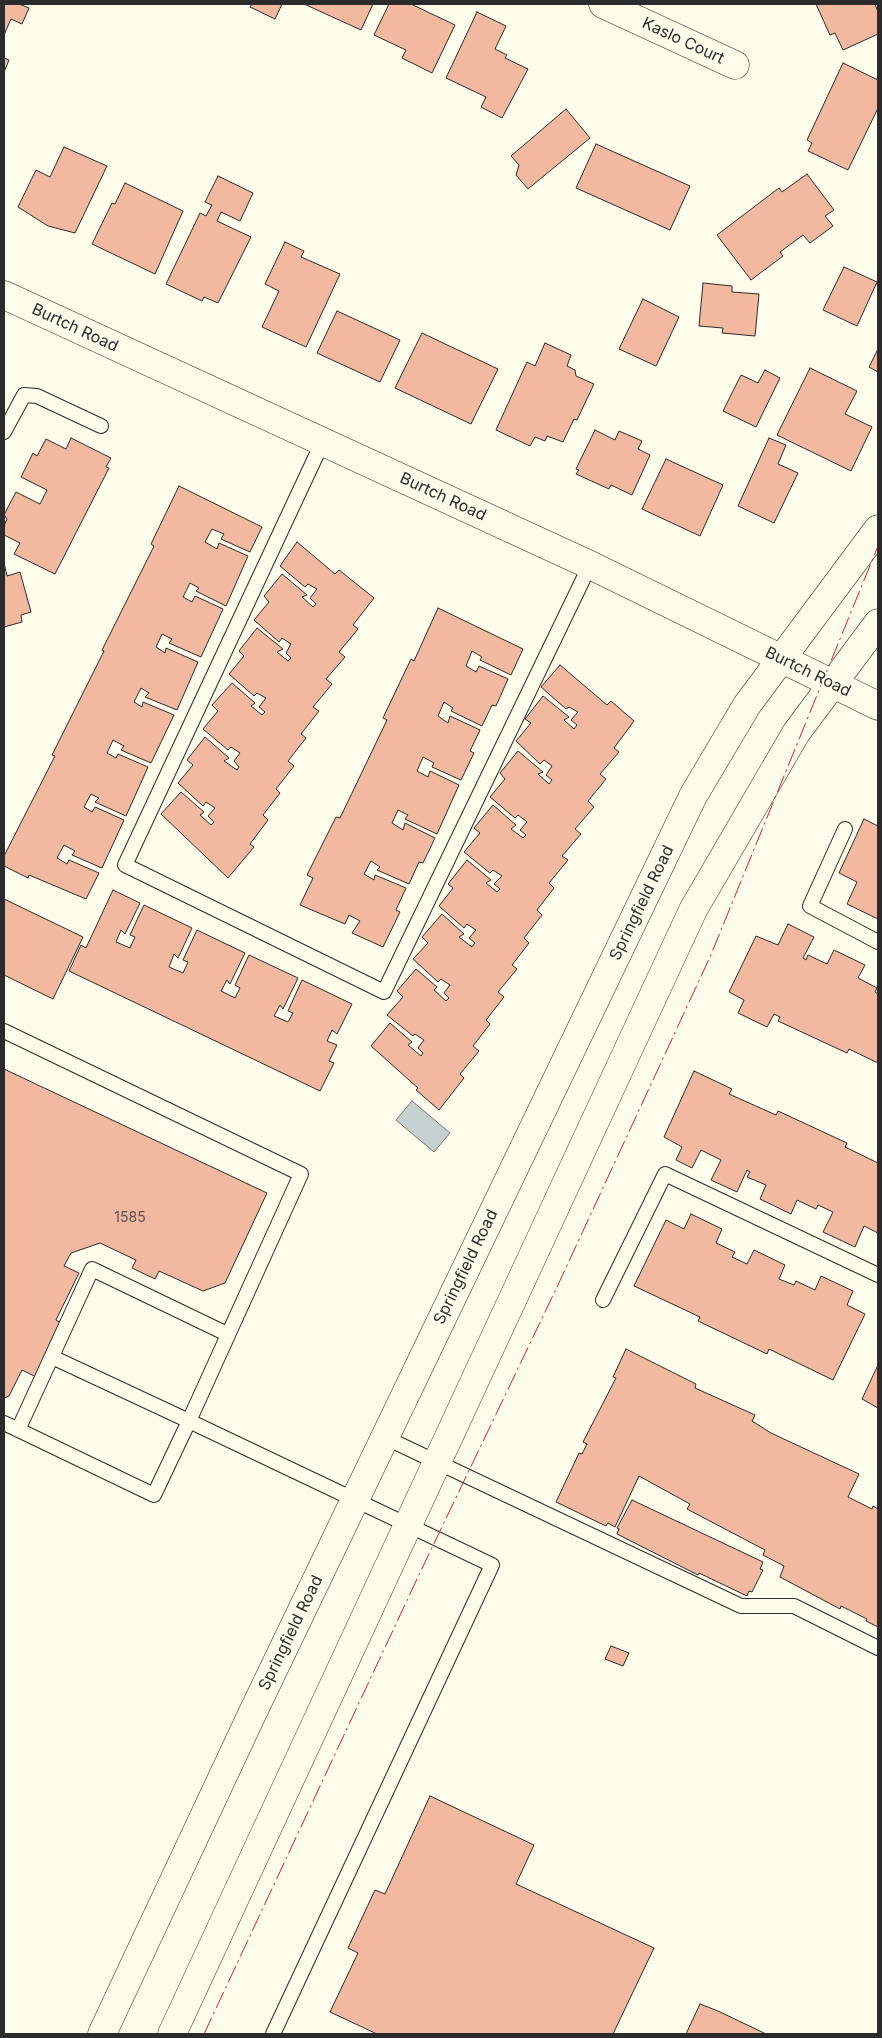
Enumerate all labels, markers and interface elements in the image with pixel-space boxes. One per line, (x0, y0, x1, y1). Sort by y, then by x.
street label: Kaslo Court (639, 14, 727, 68)
street label: Burtch Road (29, 300, 121, 356)
street label: Burtch Road (397, 469, 489, 525)
street label: Burtch Road (762, 643, 854, 701)
street label: Springfield Road (606, 842, 678, 964)
street label: Springfield Road (430, 1206, 502, 1328)
house number: 1585 (114, 1210, 146, 1226)
street label: Springfield Road (255, 1572, 327, 1694)

